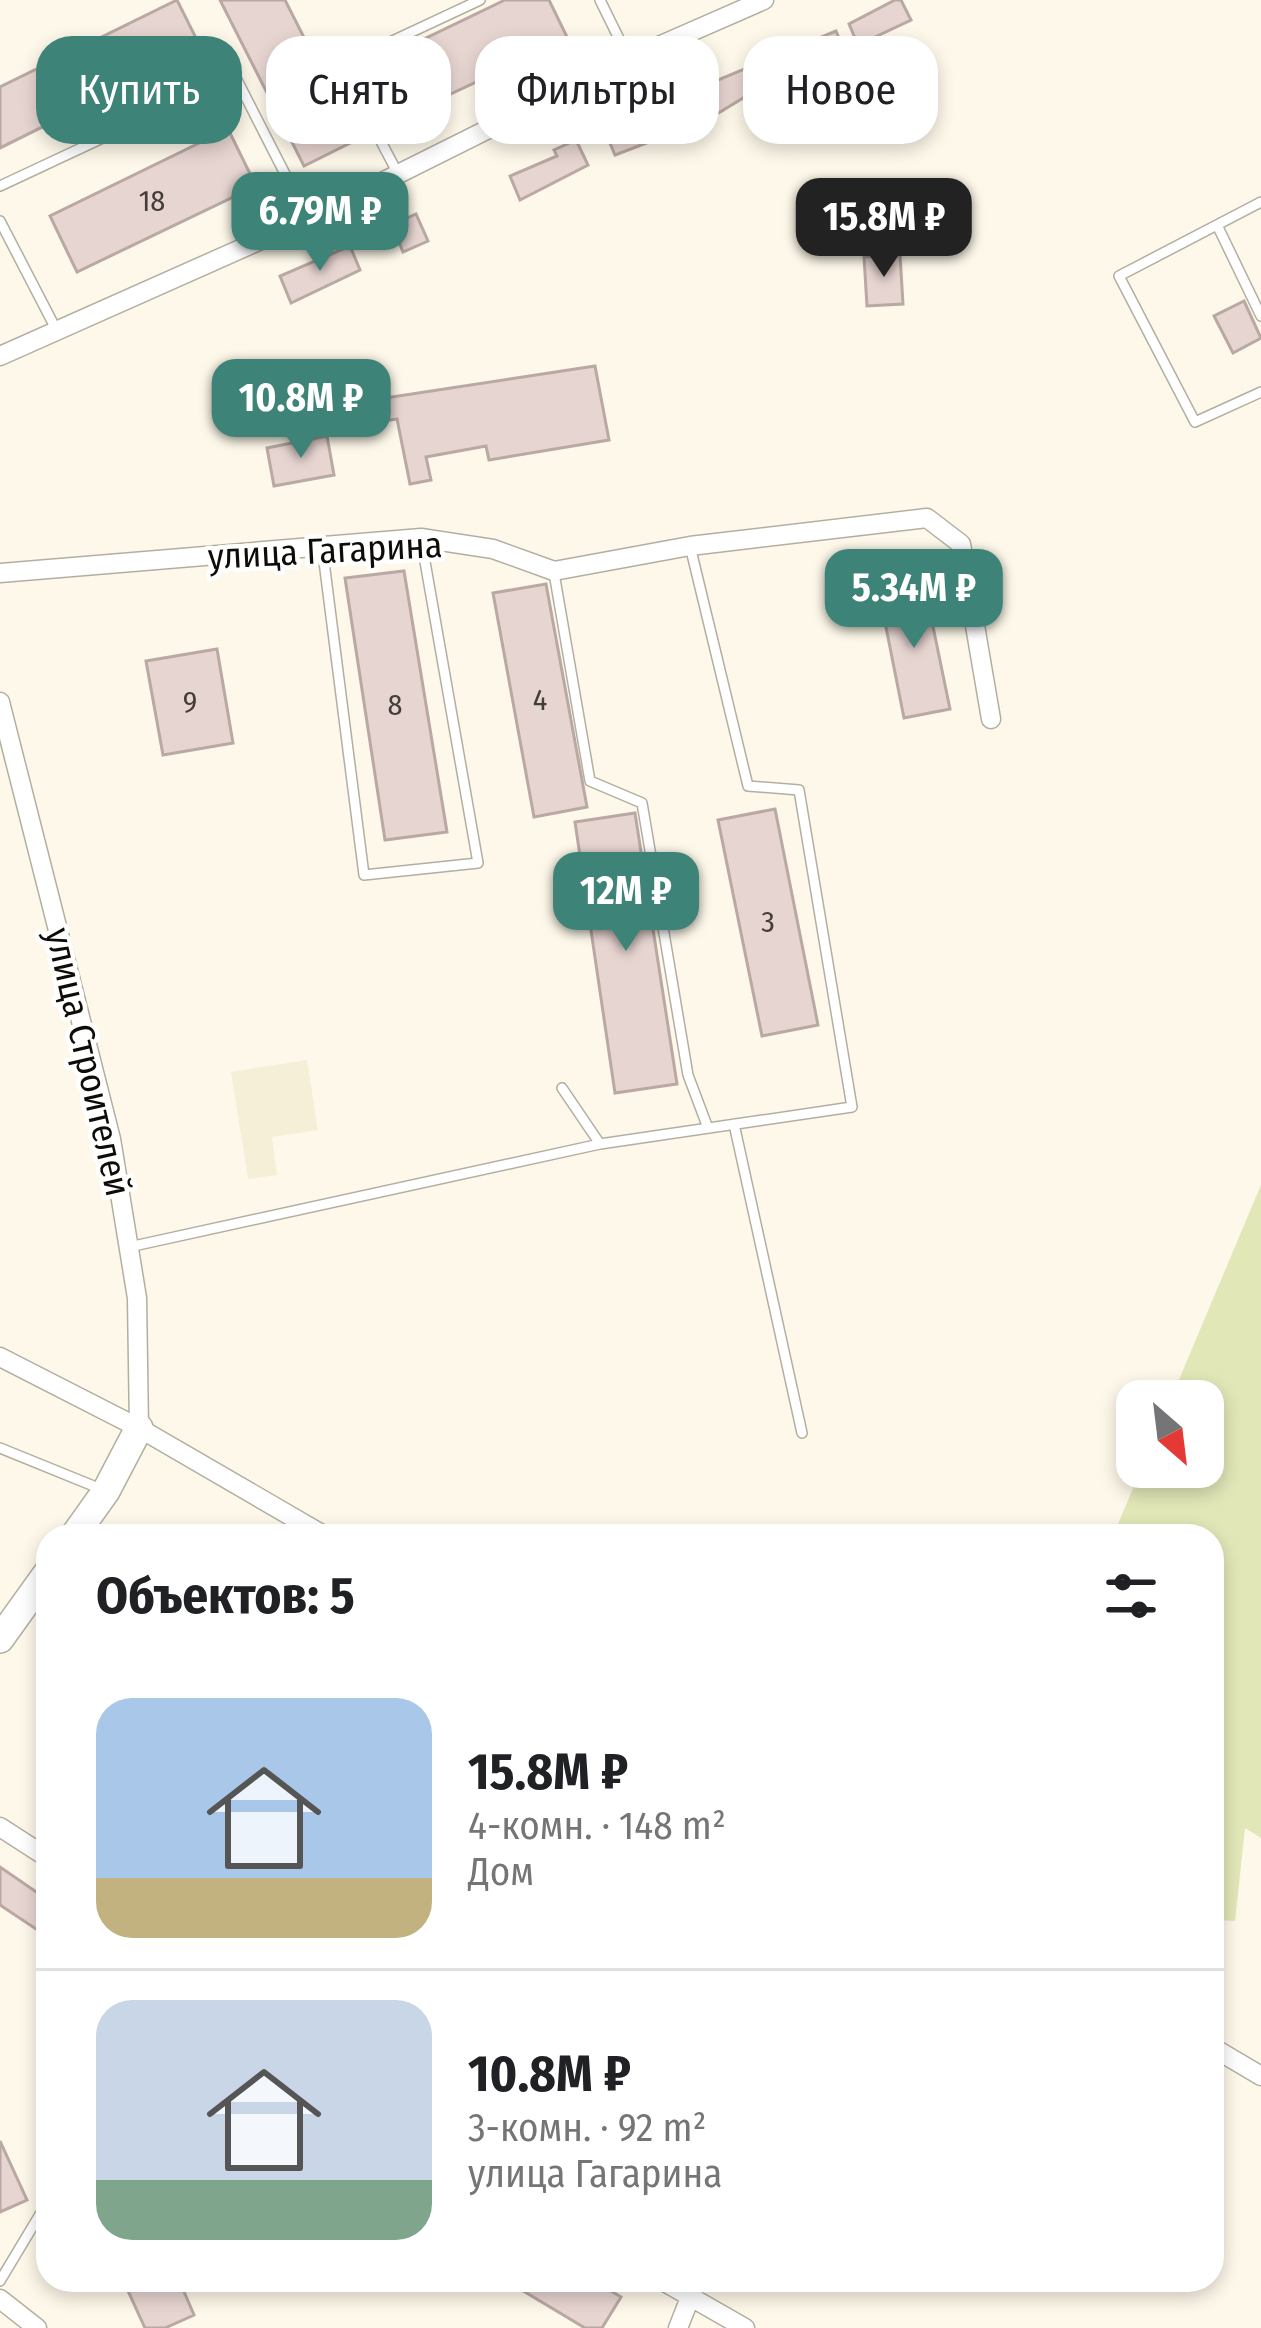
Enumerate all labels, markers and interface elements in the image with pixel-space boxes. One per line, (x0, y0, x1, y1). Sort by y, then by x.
chip: Купить (36, 36, 242, 144)
chip: Снять (266, 36, 451, 144)
chip: Фильтры (475, 36, 719, 144)
chip: Новое (743, 36, 938, 144)
pin: 6.79M ₽ (209, 172, 431, 274)
pin: 15.8M ₽ (773, 178, 995, 280)
house number: 18 (139, 183, 165, 219)
text: 6.79M ₽ (258, 188, 382, 234)
text: 15.8M ₽ (823, 194, 945, 240)
pin: 10.8M ₽ (190, 359, 412, 461)
text: 10.8M ₽ (239, 375, 363, 421)
street label: улица Гагарина (207, 523, 443, 579)
pin: 5.34M ₽ (803, 549, 1025, 651)
text: 5.34M ₽ (852, 565, 976, 611)
house number: 4 (533, 682, 547, 718)
house number: 9 (183, 684, 197, 720)
house number: 8 (388, 687, 403, 723)
pin: 12M ₽ (542, 852, 710, 954)
text: 12M ₽ (580, 868, 672, 914)
house number: 3 (761, 904, 775, 940)
street label: улица Строителей (36, 924, 140, 1200)
north arrow (1116, 1380, 1224, 1488)
map controls (1116, 1380, 1224, 1488)
icon: filters (1098, 1563, 1164, 1629)
text: Объектов: 5 (96, 1565, 355, 1627)
text: 15.8M ₽ (468, 1741, 628, 1803)
icon: home (192, 1746, 336, 1890)
text: 4-комн. · 148 m² (468, 1803, 726, 1849)
text: Дом (468, 1849, 534, 1895)
text: 10.8M ₽ (468, 2043, 631, 2105)
icon: home (192, 2048, 336, 2192)
text: 3-комн. · 92 m² (468, 2105, 706, 2151)
text: улица Гагарина (468, 2151, 722, 2197)

